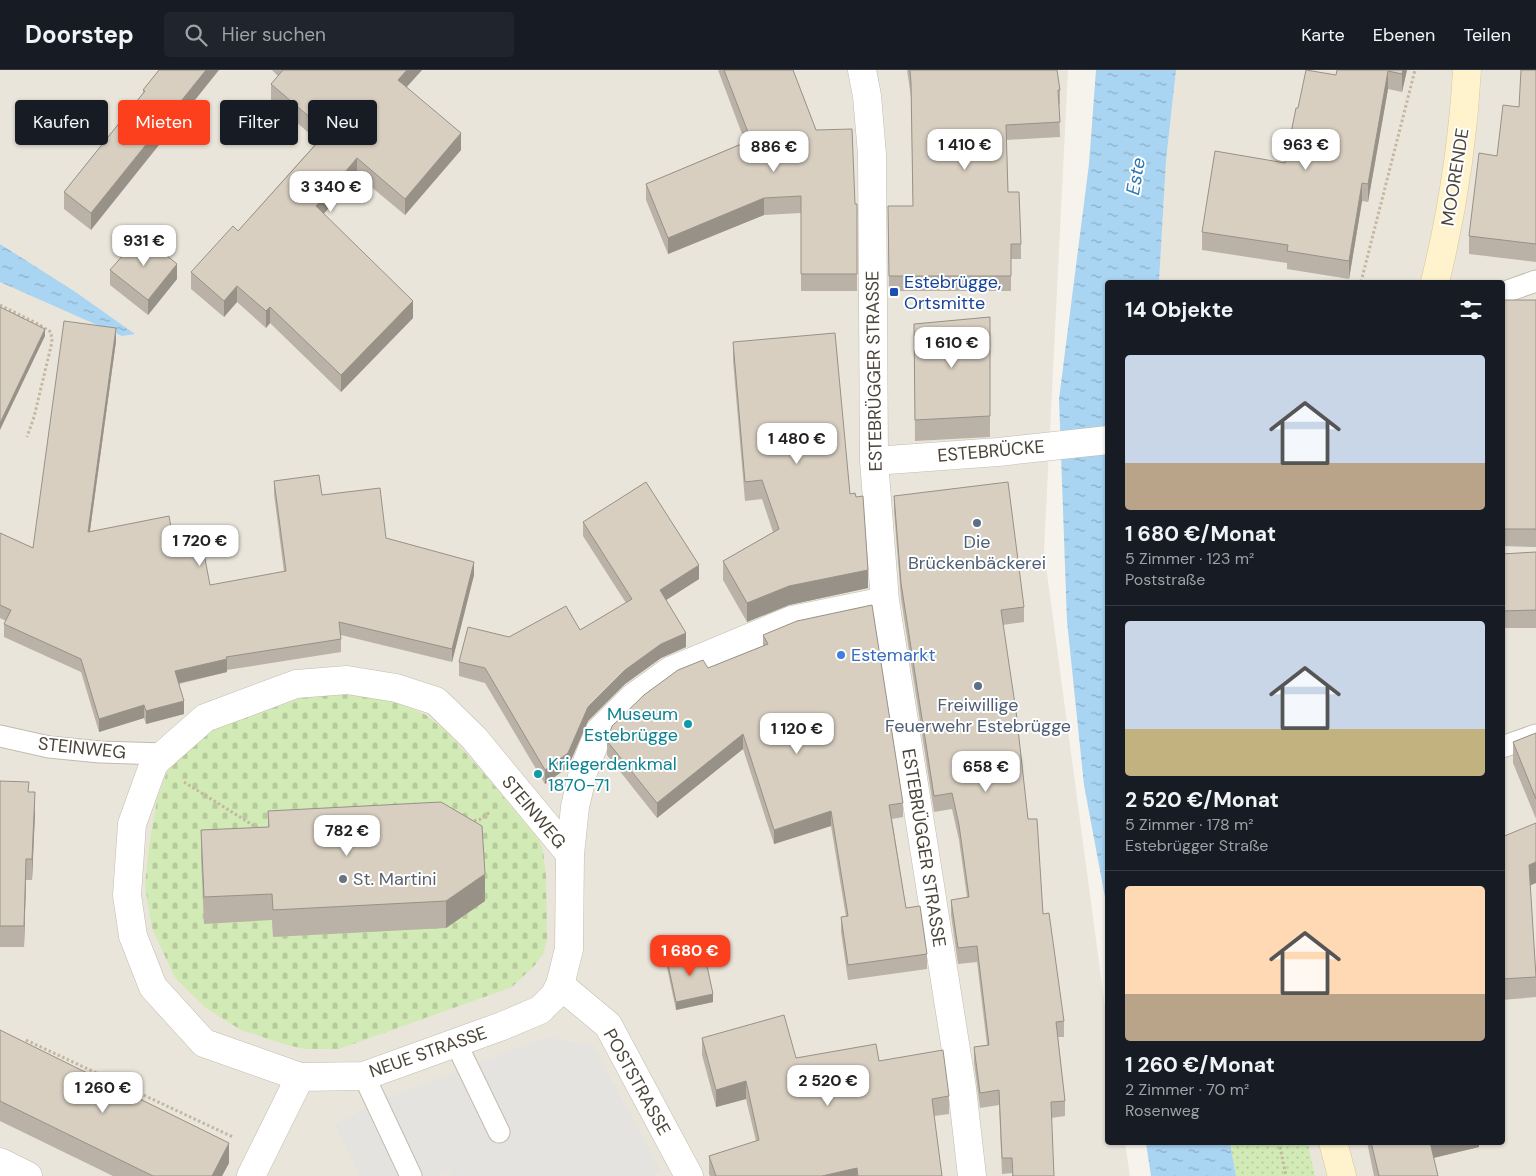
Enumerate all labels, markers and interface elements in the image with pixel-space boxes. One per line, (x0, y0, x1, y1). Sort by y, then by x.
search box (164, 12, 514, 57)
text: Doorstep (25, 19, 134, 50)
icon: search (182, 21, 210, 49)
text: Hier suchen (222, 22, 326, 47)
text: Karte (1301, 23, 1345, 47)
text: Ebenen (1373, 23, 1435, 47)
text: Teilen (1463, 23, 1511, 47)
chip: Kaufen (15, 100, 108, 145)
chip: Mieten (118, 100, 210, 145)
chip: Filter (220, 100, 298, 145)
chip: Neu (308, 100, 377, 145)
street label: MOORENDE (1435, 126, 1475, 228)
pin: 1 410 € (919, 128, 1011, 171)
pin: 963 € (1271, 128, 1341, 171)
pin: 886 € (739, 131, 809, 173)
text: 1 410 € (938, 134, 992, 155)
text: 963 € (1283, 134, 1329, 155)
text: 886 € (751, 136, 797, 157)
water label: Este (1120, 155, 1151, 197)
pin: 3 340 € (285, 170, 377, 213)
text: 3 340 € (300, 176, 362, 197)
pin: 931 € (109, 224, 179, 267)
text: 931 € (123, 230, 165, 251)
street label: ESTEBRÜGGER STRASSE (860, 270, 888, 472)
place label: Estebrügge, Ortsmitte (904, 270, 1001, 315)
marker: Estebrügge, Ortsmitte (888, 286, 900, 298)
text: 14 Objekte (1125, 296, 1233, 324)
icon: filters (1457, 296, 1485, 324)
pin: 1 610 € (906, 326, 998, 369)
text: 1 610 € (925, 332, 979, 353)
icon: home (1260, 388, 1350, 478)
pin: 1 480 € (751, 422, 843, 465)
text: 1 480 € (768, 428, 826, 449)
street label: ESTEBRÜCKE (936, 434, 1046, 468)
marker: Die Brückenbäckerei (971, 517, 983, 529)
text: 1 680 €/Monat (1125, 520, 1276, 548)
pin: 1 720 € (154, 524, 246, 567)
text: 1 720 € (173, 530, 227, 551)
place label: Die Brückenbäckerei (908, 530, 1046, 575)
text: 5 Zimmer · 123 m² (1125, 548, 1254, 569)
text: Poststraße (1125, 569, 1205, 590)
place label: Estemarkt (851, 643, 935, 667)
marker: Estemarkt (835, 649, 847, 661)
icon: home (1260, 653, 1350, 743)
marker: Freiwillige Feuerwehr Estebrügge (972, 680, 984, 692)
place label: Freiwillige Feuerwehr Estebrügge (885, 693, 1071, 738)
place label: Museum Estebrügge (584, 702, 678, 747)
pin: 1 120 € (751, 712, 843, 755)
marker: Museum Estebrügge (682, 718, 694, 730)
text: 1 120 € (771, 718, 823, 739)
street label: STEINWEG (37, 731, 127, 765)
street label: ESTEBRÜGGER STRASSE (896, 747, 952, 949)
pin: 658 € (951, 750, 1021, 793)
place label: Kriegerdenkmal 1870-71 (548, 752, 677, 797)
text: 658 € (963, 756, 1009, 777)
marker: Kriegerdenkmal 1870-71 (532, 768, 544, 780)
street label: STEINWEG (496, 770, 572, 854)
text: 2 520 €/Monat (1125, 786, 1279, 814)
pin: 782 € (312, 814, 382, 857)
text: 5 Zimmer · 178 m² (1125, 814, 1254, 835)
text: 782 € (325, 820, 369, 841)
text: Estebrügger Straße (1125, 835, 1268, 856)
place label: St. Martini (353, 867, 436, 891)
marker: St. Martini (337, 873, 349, 885)
icon: home (1260, 918, 1350, 1008)
pin: 1 680 € (644, 934, 736, 977)
text: 1 680 € (661, 940, 719, 961)
street label: NEUE STRASSE (366, 1021, 490, 1083)
street label: POSTSTRASSE (598, 1024, 676, 1140)
text: 1 260 €/Monat (1125, 1051, 1275, 1079)
pin: 2 520 € (782, 1064, 874, 1107)
text: 2 520 € (798, 1070, 858, 1091)
pin: 1 260 € (57, 1072, 149, 1114)
text: 1 260 € (75, 1077, 131, 1098)
text: 2 Zimmer · 70 m² (1125, 1079, 1249, 1100)
text: Rosenweg (1125, 1100, 1200, 1121)

